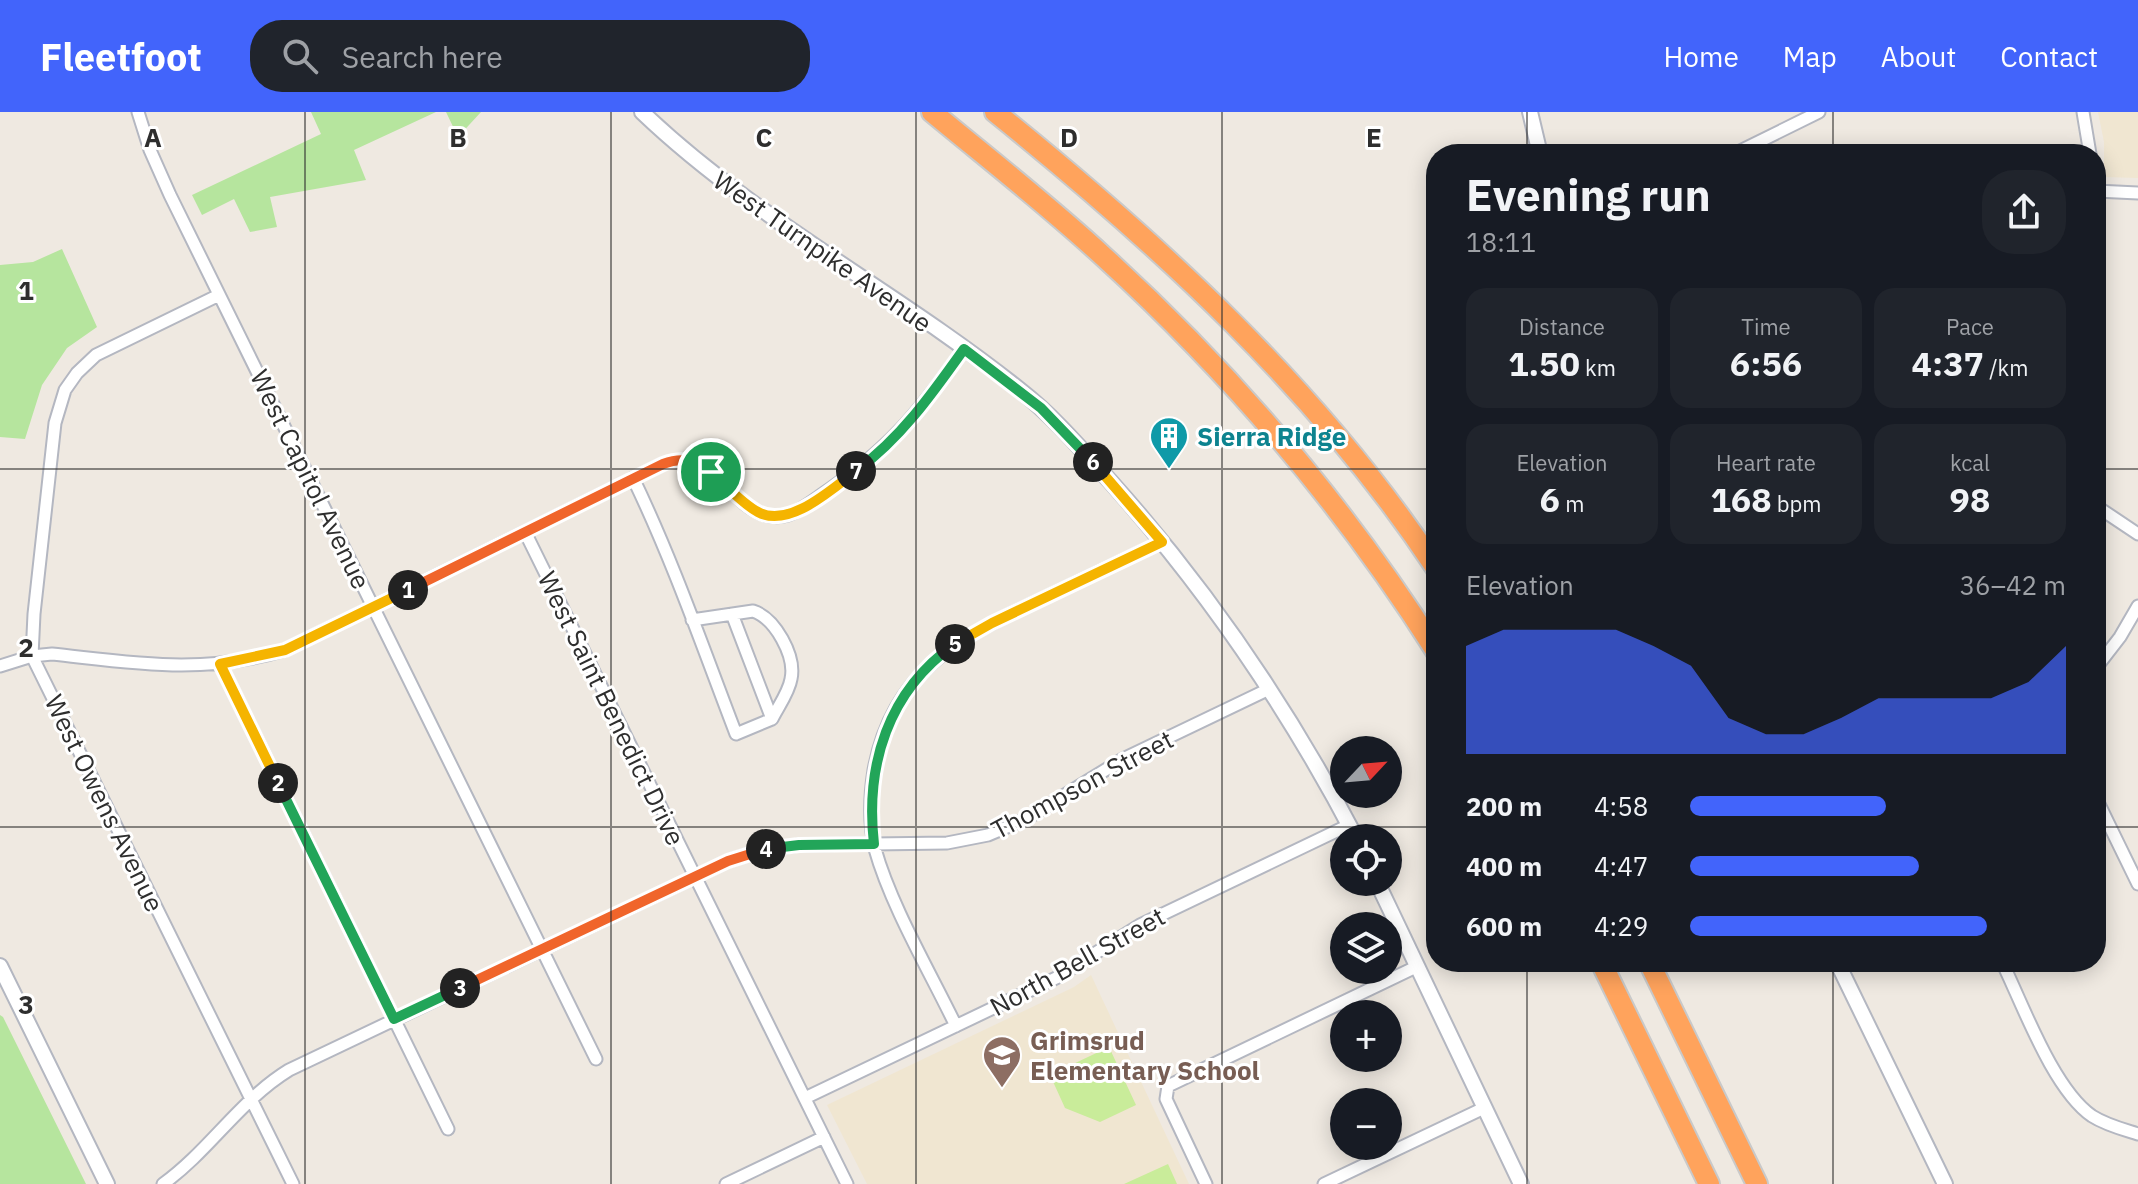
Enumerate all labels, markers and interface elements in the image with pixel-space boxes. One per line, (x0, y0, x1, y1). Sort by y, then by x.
search box (250, 20, 810, 92)
text: Fleetfoot (40, 32, 202, 81)
icon: search (278, 34, 322, 78)
text: Search here (342, 37, 503, 76)
text: Home (1663, 38, 1739, 75)
text: Map (1783, 38, 1837, 75)
text: About (1881, 38, 1956, 75)
text: Contact (2000, 38, 2098, 75)
text: A (144, 120, 162, 154)
text: B (449, 120, 467, 154)
text: C (756, 120, 773, 154)
text: D (1060, 120, 1078, 154)
text: E (1366, 120, 1382, 154)
street label: West Turnpike Avenue (707, 163, 939, 339)
text: Evening run (1466, 166, 1711, 223)
button: share (1982, 170, 2066, 254)
text: 18:11 (1466, 225, 1536, 259)
text: 1 (18, 273, 34, 307)
text: Distance (1519, 312, 1605, 341)
text: Time (1741, 312, 1791, 341)
text: Pace (1946, 312, 1994, 341)
text: 1.50 (1508, 341, 1580, 385)
text: 6:56 (1730, 341, 1802, 385)
text: 4:37 (1912, 341, 1984, 385)
text: km (1580, 353, 1616, 382)
text: /km (1984, 353, 2028, 382)
street label: West Capitol Avenue (243, 364, 379, 594)
building icon: Sierra Ridge (1148, 415, 1190, 470)
place label: Sierra Ridge (1197, 419, 1346, 453)
pin (677, 438, 745, 506)
pin: 6 (1073, 442, 1113, 482)
text: 6 (1086, 447, 1100, 476)
text: Elevation (1516, 448, 1608, 477)
text: Heart rate (1716, 448, 1816, 477)
text: kcal (1950, 448, 1990, 477)
icon: arrive (689, 450, 733, 494)
pin: 7 (836, 451, 876, 491)
text: 7 (849, 456, 863, 485)
text: 6 (1540, 477, 1560, 521)
text: 168 (1710, 477, 1772, 521)
text: 98 (1950, 477, 1990, 521)
text: m (1560, 489, 1584, 518)
text: bpm (1772, 489, 1822, 518)
street label: West Saint Benedict Drive (531, 565, 693, 851)
text: Elevation (1466, 568, 1574, 602)
text: 36–42 m (1959, 568, 2066, 602)
pin: 1 (388, 570, 428, 610)
text: 1 (401, 575, 415, 604)
pin: 5 (935, 624, 975, 664)
text: 5 (948, 629, 962, 658)
text: 2 (18, 630, 34, 664)
street label: West Owens Avenue (38, 689, 172, 917)
street label: Thompson Street (985, 722, 1179, 846)
north arrow (1330, 736, 1402, 808)
map controls (1330, 736, 1402, 1160)
pin: 2 (258, 763, 298, 803)
text: 2 (271, 768, 285, 797)
text: 200 m (1466, 789, 1542, 823)
text: 4:58 (1594, 789, 1648, 823)
button: locate (1330, 824, 1402, 896)
pin: 4 (746, 829, 786, 869)
text: 4 (759, 834, 773, 863)
text: 400 m (1466, 849, 1542, 883)
text: 4:47 (1594, 849, 1648, 883)
street label: North Bell Street (983, 899, 1171, 1023)
text: 600 m (1466, 909, 1542, 943)
text: 4:29 (1594, 909, 1648, 943)
button: layers (1330, 912, 1402, 984)
pin: 3 (440, 968, 480, 1008)
text: 3 (453, 973, 467, 1002)
text: 3 (18, 987, 34, 1021)
button: + (1330, 1000, 1402, 1072)
place label: Grimsrud Elementary School (1030, 1023, 1260, 1087)
school or university icon: Grimsrud Elementary School (981, 1034, 1023, 1089)
button: − (1330, 1088, 1402, 1160)

